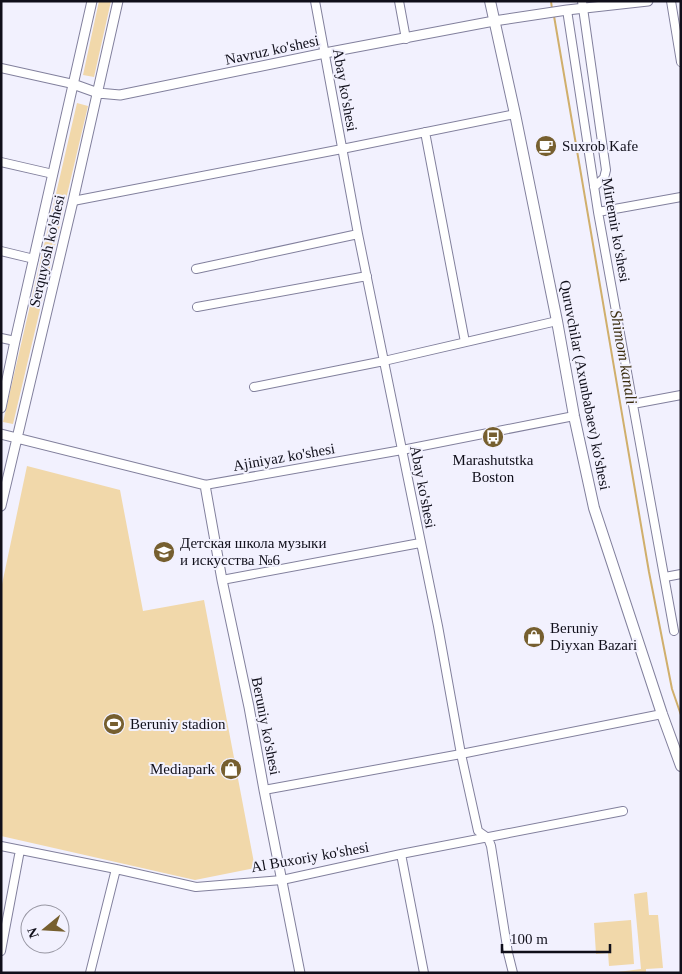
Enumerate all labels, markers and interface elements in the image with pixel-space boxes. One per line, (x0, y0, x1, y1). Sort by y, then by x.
street label: Navruz ko'shesi (224, 32, 320, 68)
street label: Abay ko'shesi (330, 47, 360, 133)
cafe icon: Suxrob Kafe (534, 134, 558, 158)
place label: Suxrob Kafe (562, 138, 639, 154)
street label: Mirtemir ko'shesi (599, 177, 633, 283)
street label: Serquyosh ko'shesi (26, 193, 68, 309)
street label: Quruvchilar (Axunbabaev) ko'shesi (556, 279, 613, 491)
water label: Shimom kanali (607, 308, 641, 406)
bus stop icon: Marashutstka Boston (481, 425, 505, 449)
street label: Ajiniyaz ko'shesi (232, 440, 336, 474)
street label: Abay ko'shesi (407, 444, 439, 530)
place label: Marashutstka Boston (453, 452, 534, 485)
place label: Детская школа музыки и искусства №6 (180, 535, 326, 568)
school or university icon: Детская школа музыки и искусства №6 (152, 540, 176, 564)
place label: Beruniy Diyxan Bazari (550, 620, 637, 653)
shop icon: Beruniy Diyxan Bazari (522, 625, 546, 649)
street label: Beruniy ko'shesi (249, 675, 283, 777)
sports icon: Beruniy stadion (102, 712, 126, 736)
place label: Beruniy stadion (130, 716, 226, 732)
shop icon: Mediapark (219, 757, 243, 781)
place label: Mediapark (150, 761, 215, 777)
street label: Al Buxoriy ko'shesi (250, 839, 370, 875)
north arrow (20, 904, 70, 954)
scale bar (502, 922, 610, 954)
text: N (24, 926, 42, 940)
text: 100 m (510, 931, 548, 947)

